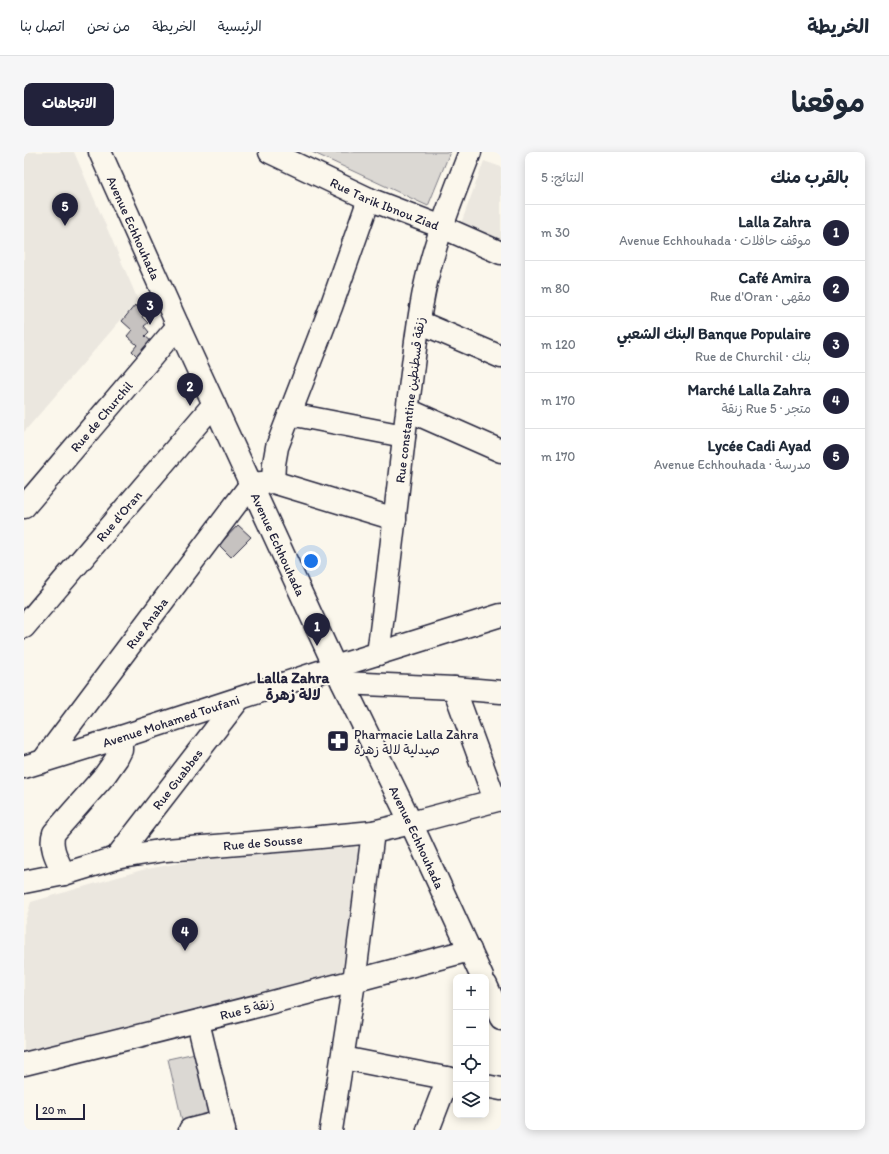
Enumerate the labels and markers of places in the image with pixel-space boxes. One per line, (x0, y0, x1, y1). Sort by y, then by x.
pin: 5 (52, 193, 78, 226)
pin: 3 (137, 292, 163, 325)
pin: 2 (177, 373, 203, 406)
pin: 1 (304, 613, 330, 646)
place label: Pharmacie Lalla Zahra صيدلية لالة زهرة (354, 727, 479, 758)
pharmacy icon: Pharmacie Lalla Zahra صيدلية لالة زهرة (325, 728, 351, 754)
pin: 4 (172, 918, 198, 951)

